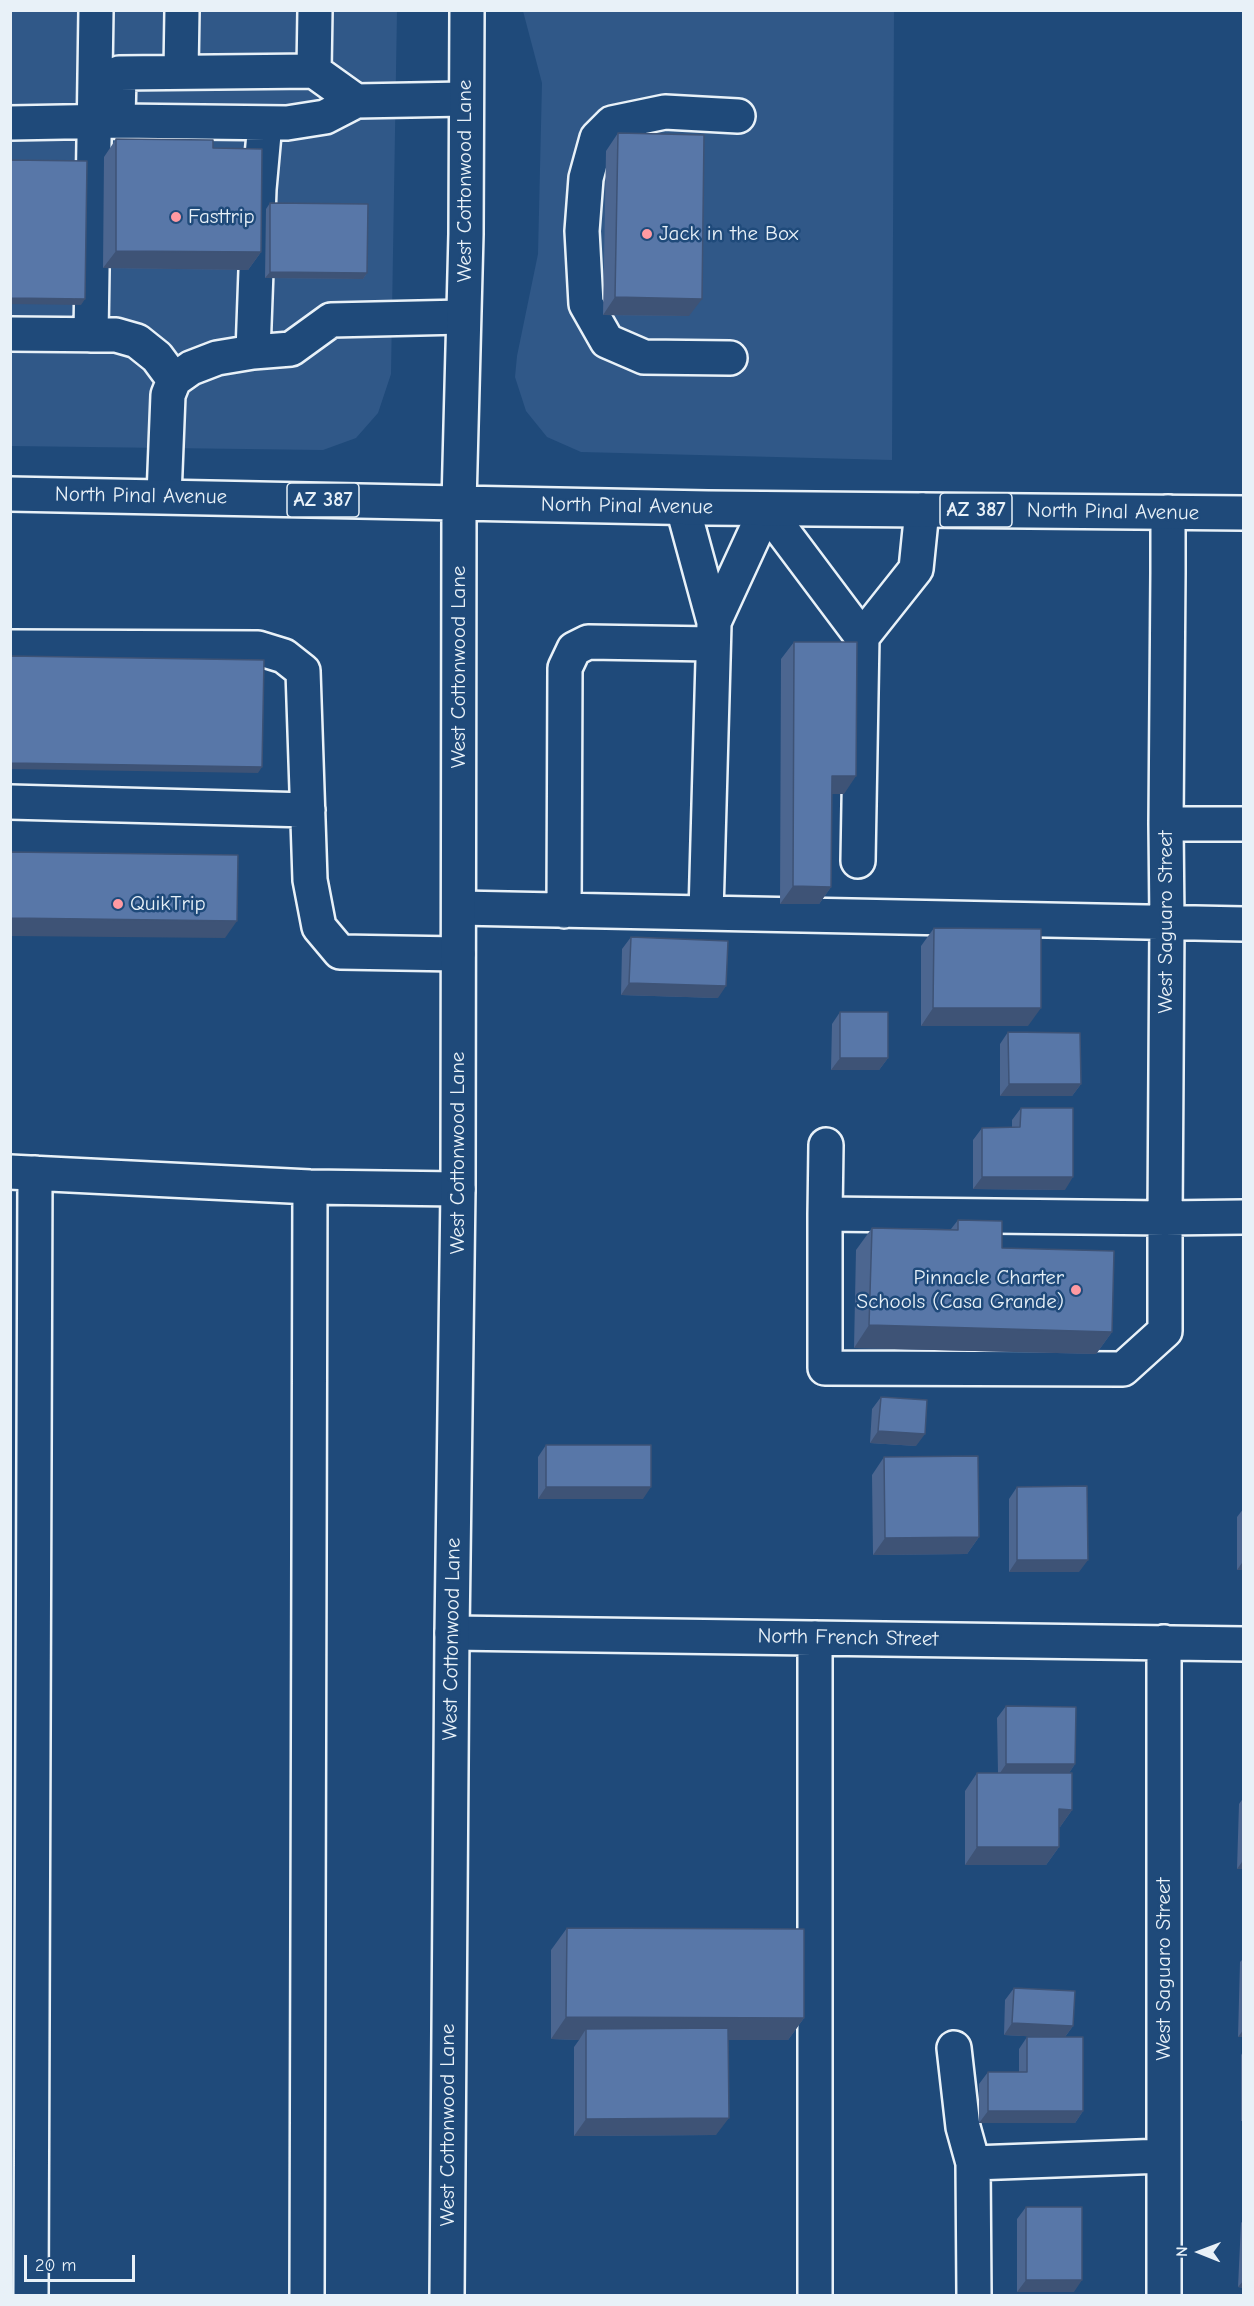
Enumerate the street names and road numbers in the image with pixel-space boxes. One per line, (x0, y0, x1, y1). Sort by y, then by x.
street label: West Cottonwood Lane (452, 80, 478, 282)
street label: North Pinal Avenue (55, 482, 227, 510)
road number: AZ 387 (287, 483, 359, 517)
street label: North Pinal Avenue (541, 492, 713, 520)
road number: AZ 387 (940, 493, 1012, 527)
street label: North Pinal Avenue (1027, 498, 1199, 526)
street label: West Cottonwood Lane (446, 566, 472, 768)
street label: West Saguaro Street (1153, 831, 1179, 1013)
street label: West Cottonwood Lane (445, 1052, 471, 1254)
street label: West Cottonwood Lane (438, 1537, 466, 1741)
street label: North French Street (757, 1624, 939, 1652)
street label: West Saguaro Street (1151, 1878, 1177, 2060)
street label: West Cottonwood Lane (435, 2024, 461, 2226)

